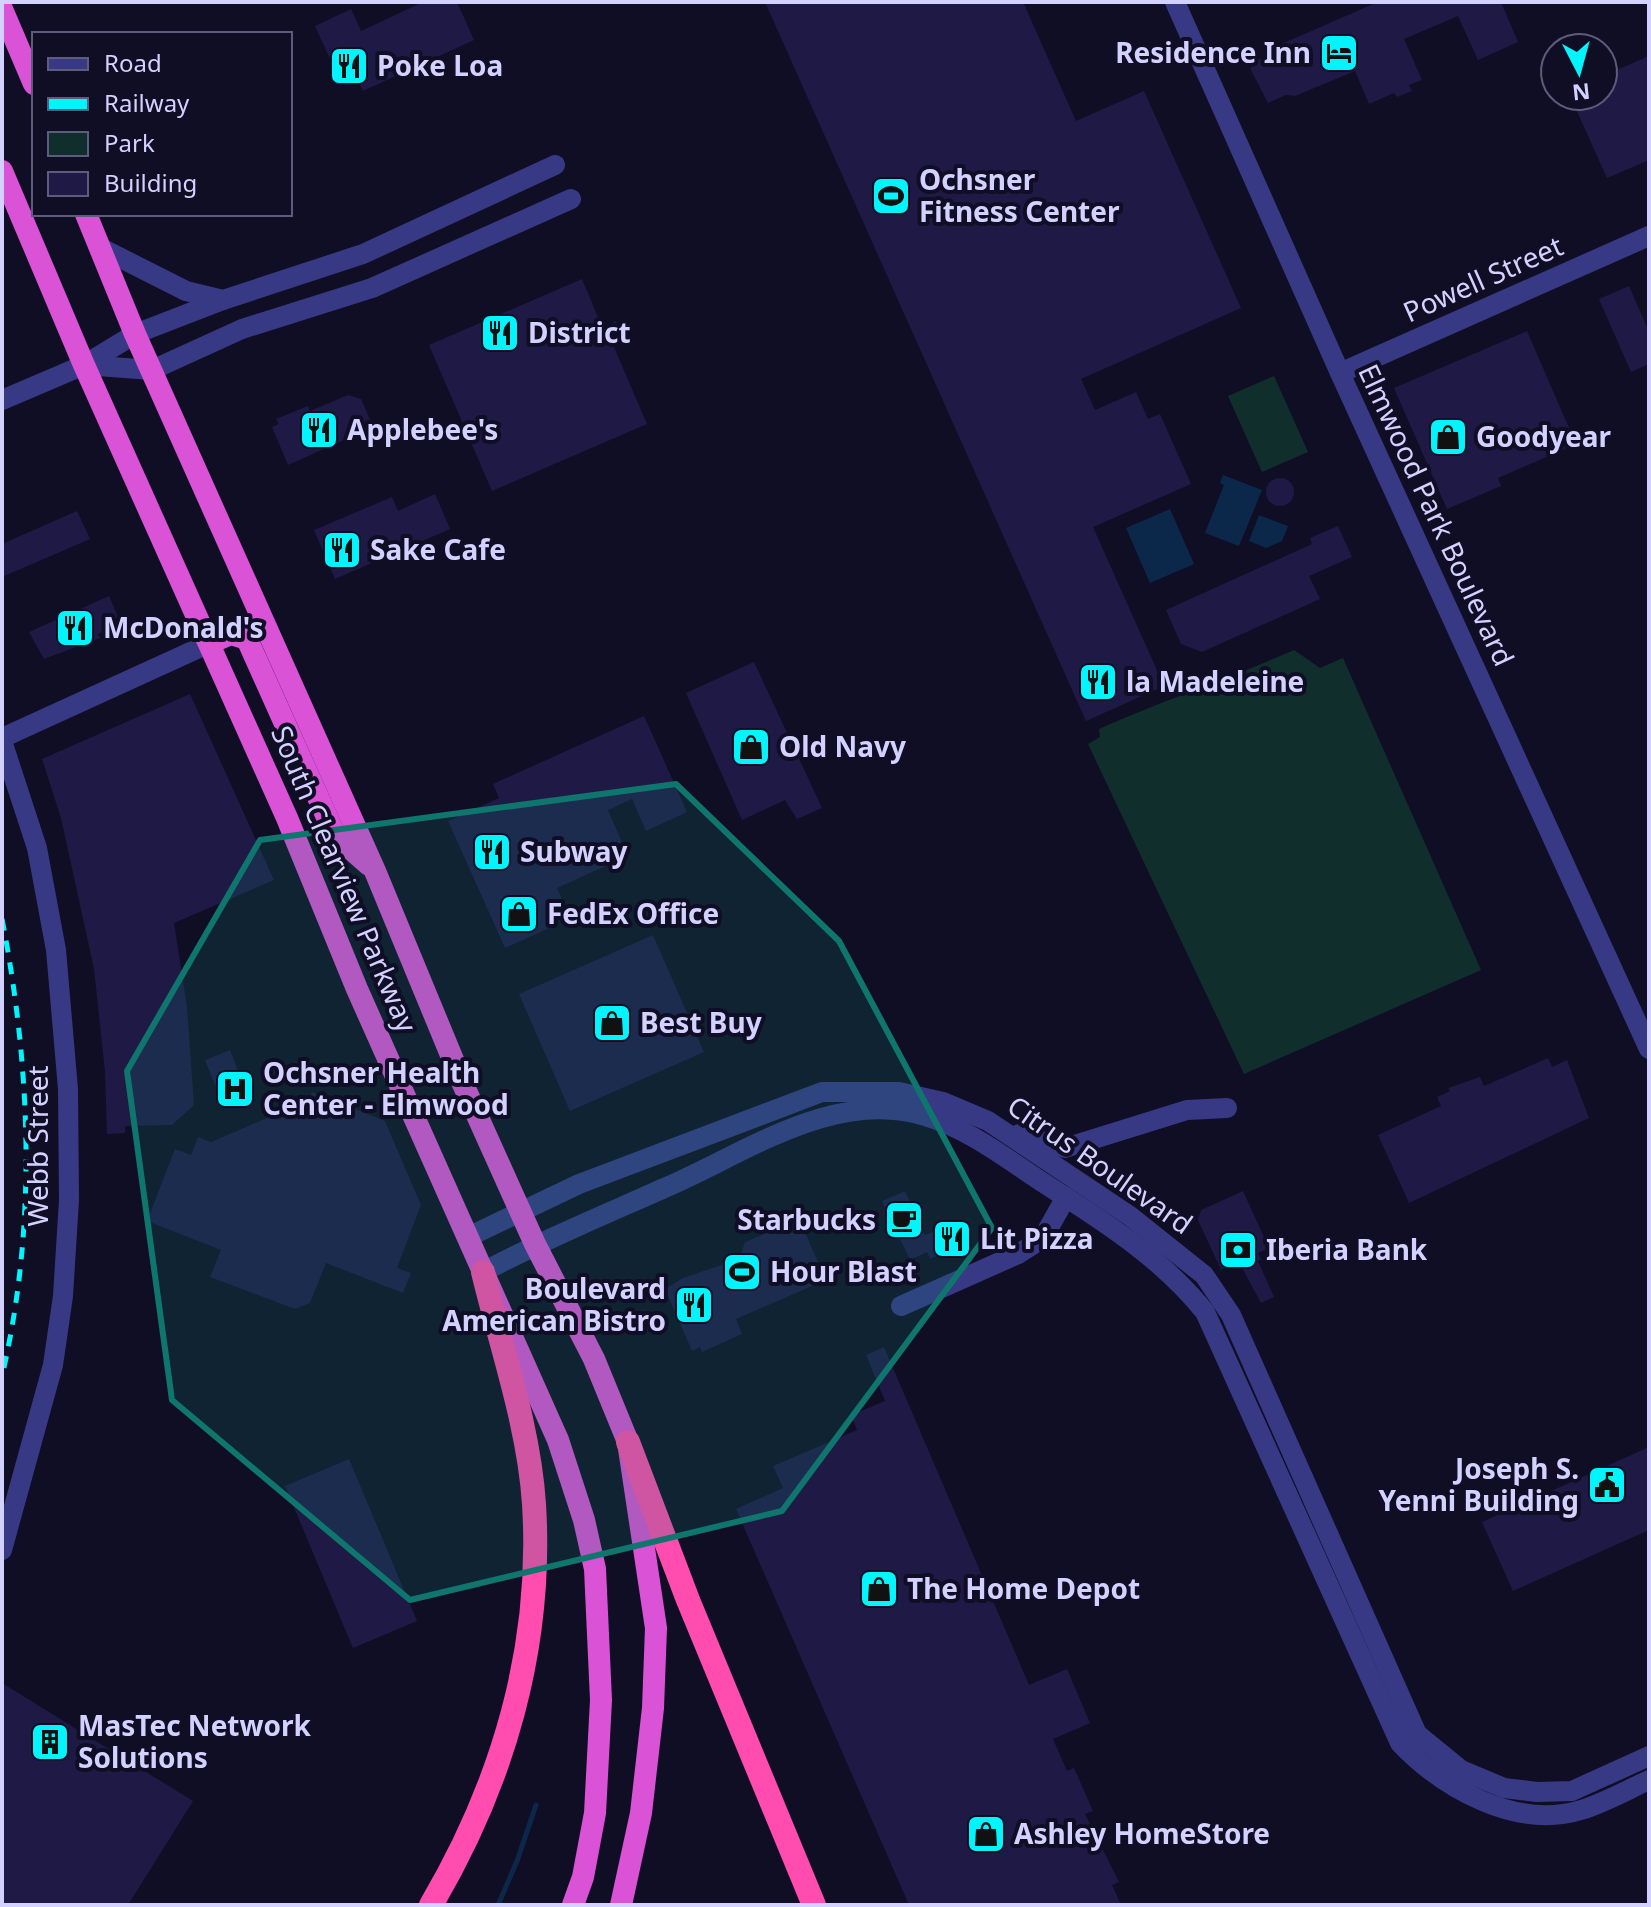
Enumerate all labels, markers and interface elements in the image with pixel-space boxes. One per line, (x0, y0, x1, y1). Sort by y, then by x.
legend (32, 32, 292, 216)
hotel icon: Residence Inn (1318, 32, 1360, 74)
north arrow (1539, 32, 1619, 112)
place label: Residence Inn (1115, 33, 1311, 71)
restaurant icon: Poke Loa (328, 45, 370, 87)
text: Road (104, 46, 162, 79)
place label: Poke Loa (377, 46, 503, 84)
text: N (1571, 77, 1592, 109)
text: Railway (104, 86, 190, 119)
text: Park (104, 126, 155, 159)
place label: Ochsner Fitness Center (919, 160, 1120, 230)
text: Building (104, 166, 197, 199)
sports icon: Ochsner Fitness Center (870, 175, 912, 217)
street label: Powell Street (1397, 226, 1568, 330)
restaurant icon: District (479, 312, 521, 354)
place label: District (528, 313, 631, 351)
street label: Elmwood Park Boulevard (1350, 358, 1524, 672)
restaurant icon: Applebee's (298, 409, 340, 451)
place label: Applebee's (347, 410, 498, 448)
shop icon: Goodyear (1427, 416, 1469, 458)
place label: Goodyear (1476, 417, 1611, 455)
restaurant icon: Sake Cafe (321, 529, 363, 571)
place label: Sake Cafe (370, 530, 506, 568)
restaurant icon: McDonald's (54, 607, 96, 649)
place label: McDonald's (103, 608, 264, 646)
restaurant icon: la Madeleine (1077, 661, 1119, 703)
place label: la Madeleine (1126, 662, 1304, 700)
street label: South Clearview Parkway (263, 720, 427, 1038)
shop icon: Old Navy (730, 726, 772, 768)
place label: Old Navy (779, 727, 906, 765)
restaurant icon: Subway (471, 831, 513, 873)
place label: Subway (520, 832, 628, 870)
shop icon: FedEx Office (498, 893, 540, 935)
place label: FedEx Office (547, 894, 719, 932)
shop icon: Best Buy (591, 1002, 633, 1044)
place label: Best Buy (640, 1003, 762, 1041)
place label: Ochsner Health Center - Elmwood (263, 1053, 509, 1123)
street label: Webb Street (18, 1065, 56, 1227)
hospital icon: Ochsner Health Center - Elmwood (214, 1068, 256, 1110)
street label: Citrus Boulevard (1001, 1086, 1201, 1242)
cafe icon: Starbucks (883, 1199, 925, 1241)
place label: Starbucks (737, 1200, 876, 1238)
restaurant icon: Lit Pizza (931, 1218, 973, 1260)
place label: Lit Pizza (980, 1219, 1094, 1257)
bank icon: Iberia Bank (1217, 1229, 1259, 1271)
place label: Iberia Bank (1266, 1230, 1428, 1268)
sports icon: Hour Blast (721, 1251, 763, 1293)
place label: Hour Blast (770, 1252, 917, 1290)
place label: Boulevard American Bistro (442, 1269, 666, 1339)
restaurant icon: Boulevard American Bistro (673, 1284, 715, 1326)
place label: Joseph S. Yenni Building (1379, 1449, 1579, 1519)
public building icon: Joseph S. Yenni Building (1586, 1464, 1628, 1506)
shop icon: The Home Depot (858, 1568, 900, 1610)
place label: The Home Depot (907, 1569, 1140, 1607)
place label: MasTec Network Solutions (78, 1706, 311, 1776)
building icon: MasTec Network Solutions (29, 1721, 71, 1763)
shop icon: Ashley HomeStore (965, 1813, 1007, 1855)
place label: Ashley HomeStore (1014, 1814, 1270, 1852)

